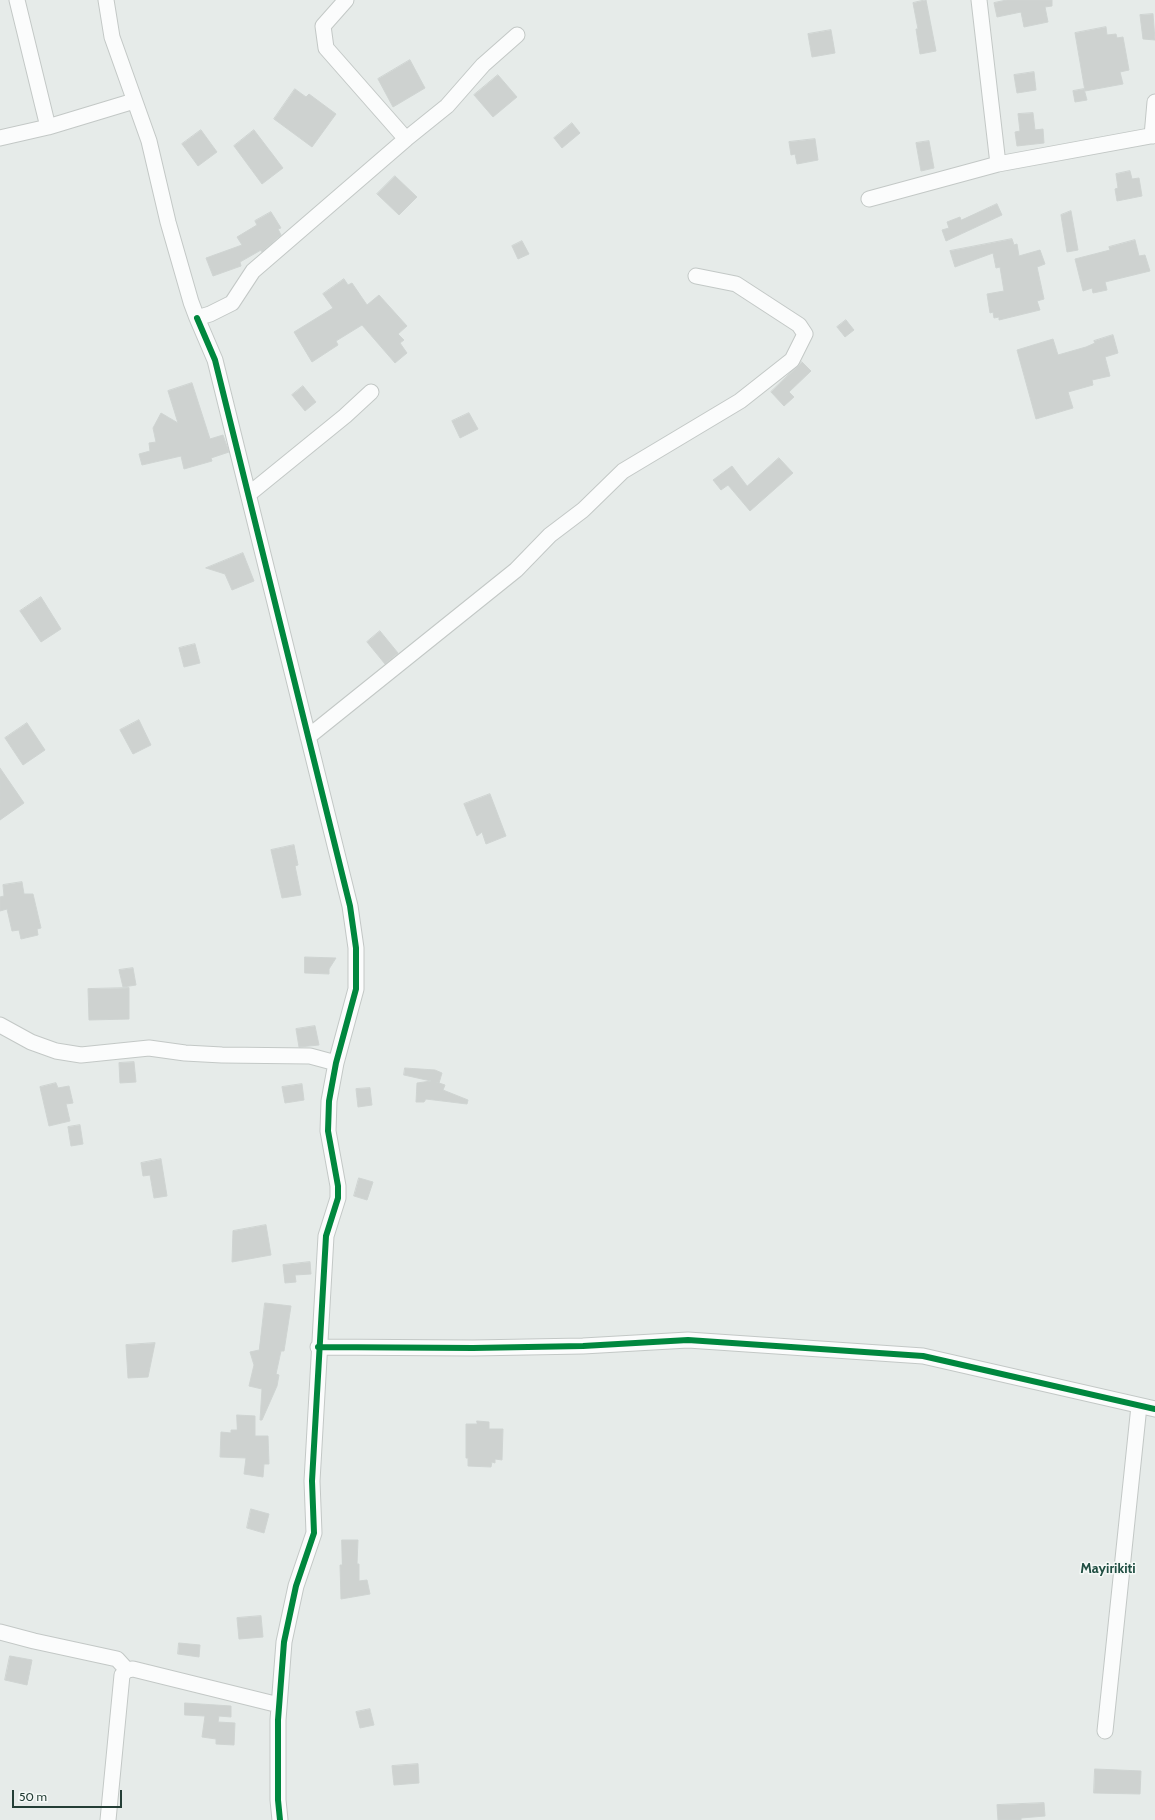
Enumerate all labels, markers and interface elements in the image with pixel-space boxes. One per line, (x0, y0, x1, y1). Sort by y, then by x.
district label: Mayirikiti (1080, 1561, 1136, 1577)
scale bar (14, 1782, 124, 1808)
text: 50 m (19, 1789, 47, 1804)

